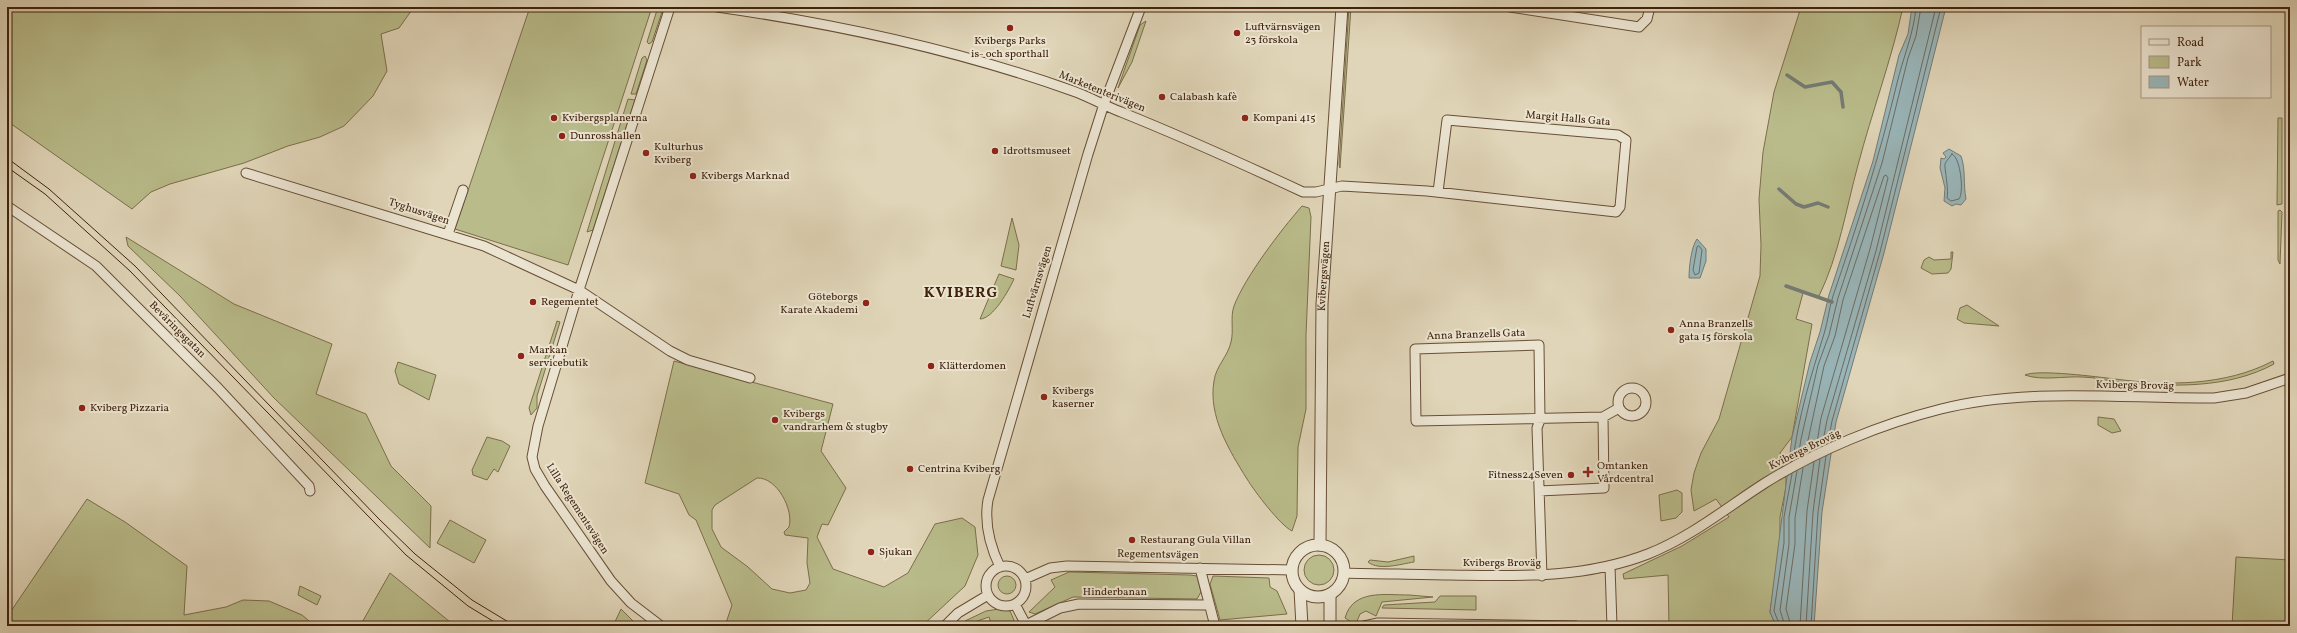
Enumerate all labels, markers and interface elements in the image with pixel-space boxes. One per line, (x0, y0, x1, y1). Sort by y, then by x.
place label: Luftvärnsvägen 23 förskola (1245, 20, 1321, 48)
marker: Kvibergs Parks is- och sporthall (1005, 23, 1015, 33)
legend (2141, 26, 2271, 98)
marker: Luftvärnsvägen 23 förskola (1232, 28, 1242, 38)
place label: Kvibergs Parks is- och sporthall (971, 34, 1049, 62)
text: Road (2177, 35, 2204, 51)
text: Park (2177, 55, 2202, 71)
street label: Marketenterivägen (1056, 68, 1148, 116)
text: Water (2177, 75, 2209, 91)
place label: Calabash kafè (1170, 90, 1237, 105)
marker: Calabash kafè (1157, 92, 1167, 102)
street label: Margit Halls Gata (1525, 108, 1612, 130)
place label: Kvibergsplanerna (562, 111, 648, 126)
place label: Kompani 415 (1253, 111, 1316, 126)
marker: Kvibergsplanerna (549, 113, 559, 123)
marker: Kompani 415 (1240, 113, 1250, 123)
place label: Dunrosshallen (570, 129, 642, 144)
marker: Dunrosshallen (557, 131, 567, 141)
place label: Kulturhus Kviberg (654, 140, 703, 168)
place label: Idrottsmuseet (1003, 144, 1071, 159)
marker: Idrottsmuseet (990, 146, 1000, 156)
marker: Kulturhus Kviberg (641, 148, 651, 158)
place label: Kvibergs Marknad (701, 169, 790, 184)
marker: Kvibergs Marknad (688, 171, 698, 181)
street label: Tyghusvägen (387, 195, 452, 229)
street label: Kvibergsvägen (1314, 240, 1334, 311)
street label: Luftvärnsvägen (1020, 243, 1056, 320)
district label: KVIBERG (924, 283, 998, 304)
place label: Göteborgs Karate Akademi (780, 290, 858, 318)
place label: Regementet (541, 295, 599, 310)
marker: Regementet (528, 297, 538, 307)
street label: Beväringsgatan (145, 298, 209, 362)
marker: Göteborgs Karate Akademi (861, 298, 871, 308)
place label: Anna Branzells gata 15 förskola (1679, 317, 1753, 345)
marker: Anna Branzells gata 15 förskola (1666, 325, 1676, 335)
street label: Anna Branzells Gata (1426, 326, 1526, 344)
place label: Markan servicebutik (529, 343, 588, 371)
marker: Markan servicebutik (516, 351, 526, 361)
place label: Klätterdomen (939, 359, 1006, 374)
marker: Klätterdomen (926, 361, 936, 371)
street label: Kvibergs Broväg (2096, 378, 2175, 394)
place label: Kvibergs kaserner (1052, 384, 1095, 412)
marker: Kvibergs kaserner (1039, 392, 1049, 402)
place label: Kviberg Pizzaria (90, 401, 170, 416)
marker: Kviberg Pizzaria (77, 403, 87, 413)
place label: Kvibergs vandrarhem & stugby (783, 407, 888, 435)
marker: Kvibergs vandrarhem & stugby (770, 415, 780, 425)
street label: Kvibergs Broväg (1767, 426, 1844, 474)
place label: Omtanken Vårdcentral (1597, 459, 1654, 487)
street label: Lilla Regementsvägen (542, 461, 612, 558)
place label: Centrina Kviberg (918, 462, 1001, 477)
marker: Centrina Kviberg (905, 464, 915, 474)
marker: Omtanken Vårdcentral (1582, 466, 1594, 478)
place label: Fitness24Seven (1488, 468, 1563, 483)
marker: Fitness24Seven (1566, 470, 1576, 480)
place label: Restaurang Gula Villan (1140, 533, 1251, 548)
marker: Restaurang Gula Villan (1127, 535, 1137, 545)
place label: Sjukan (879, 545, 913, 560)
marker: Sjukan (866, 547, 876, 557)
street label: Regementsvägen (1117, 547, 1200, 563)
street label: Kvibergs Broväg (1463, 556, 1542, 571)
street label: Hinderbanan (1083, 585, 1148, 600)

